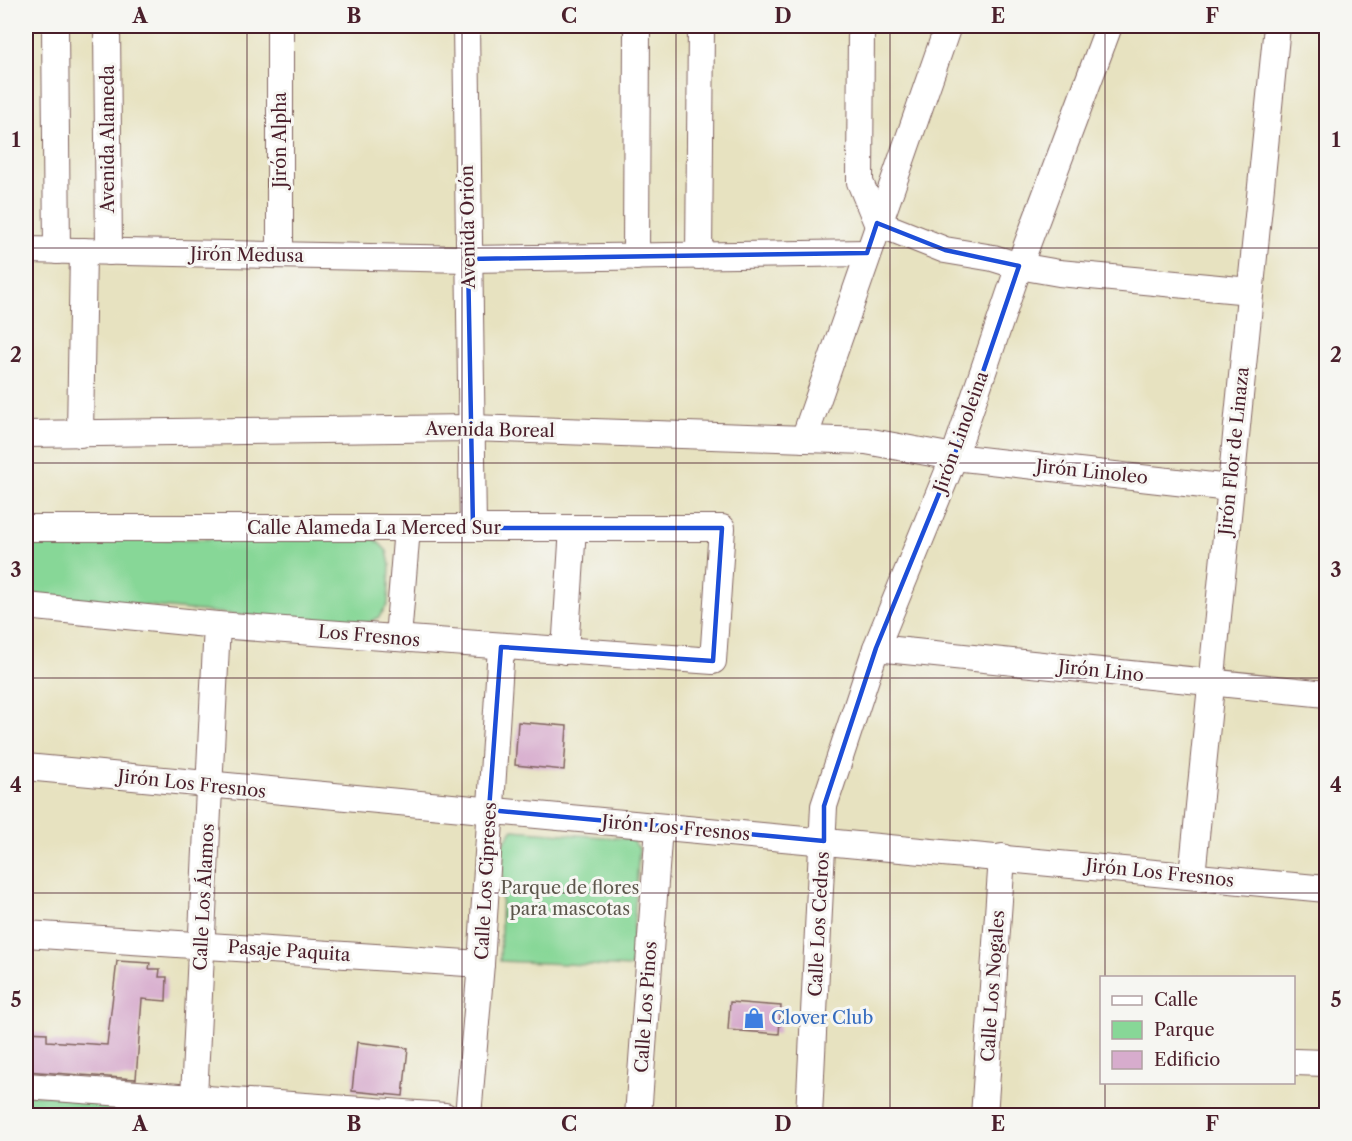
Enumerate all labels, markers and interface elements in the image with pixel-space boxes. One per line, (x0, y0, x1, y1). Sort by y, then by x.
text: A (131, 4, 148, 28)
text: B (347, 4, 362, 28)
text: C (561, 4, 577, 28)
text: D (774, 4, 792, 28)
text: E (991, 4, 1005, 28)
text: F (1205, 4, 1219, 28)
street label: Avenida Alameda (97, 64, 119, 214)
street label: Jirón Alpha (269, 91, 291, 191)
text: 1 (12, 128, 21, 152)
text: 1 (1332, 128, 1341, 152)
street label: Avenida Orión (456, 165, 480, 290)
street label: Jirón Medusa (187, 243, 304, 267)
text: 2 (10, 343, 22, 367)
text: 2 (1330, 343, 1342, 367)
street label: Jirón Flor de Linaza (1214, 365, 1254, 539)
street label: Jirón Linoleina (928, 368, 993, 499)
street label: Avenida Boreal (424, 418, 555, 442)
street label: Jirón Linoleo (1032, 455, 1149, 489)
street label: Calle Alameda La Merced Sur (247, 517, 501, 539)
text: 3 (10, 558, 22, 582)
text: 3 (1330, 558, 1342, 582)
street label: Los Fresnos (317, 621, 421, 651)
street label: Jirón Lino (1054, 655, 1145, 686)
street label: Jirón Los Fresnos (114, 765, 267, 803)
text: 4 (10, 773, 22, 797)
text: 4 (1330, 773, 1342, 797)
street label: Calle Los Cipreses (471, 802, 501, 960)
street label: Jirón Los Fresnos (598, 810, 751, 845)
street label: Calle Los Álamos (188, 823, 219, 971)
street label: Calle Los Cedros (804, 851, 834, 997)
street label: Jirón Los Fresnos (1082, 854, 1235, 892)
park label: Parque de flores para mascotas (501, 877, 639, 920)
street label: Calle Los Nogales (977, 909, 1009, 1063)
street label: Pasaje Paquita (227, 936, 352, 966)
street label: Calle Los Pinos (630, 940, 662, 1074)
legend (1100, 976, 1295, 1084)
text: 5 (10, 988, 22, 1012)
text: 5 (1330, 988, 1342, 1012)
text: Calle (1154, 989, 1198, 1011)
shop icon: Clover Club (742, 1006, 766, 1030)
place label: Clover Club (771, 1007, 873, 1029)
text: Parque (1154, 1019, 1215, 1041)
text: Edificio (1154, 1049, 1220, 1071)
text: A (131, 1112, 148, 1136)
text: B (347, 1112, 362, 1136)
text: C (561, 1112, 577, 1136)
text: D (774, 1112, 792, 1136)
text: E (991, 1112, 1005, 1136)
text: F (1205, 1112, 1219, 1136)

